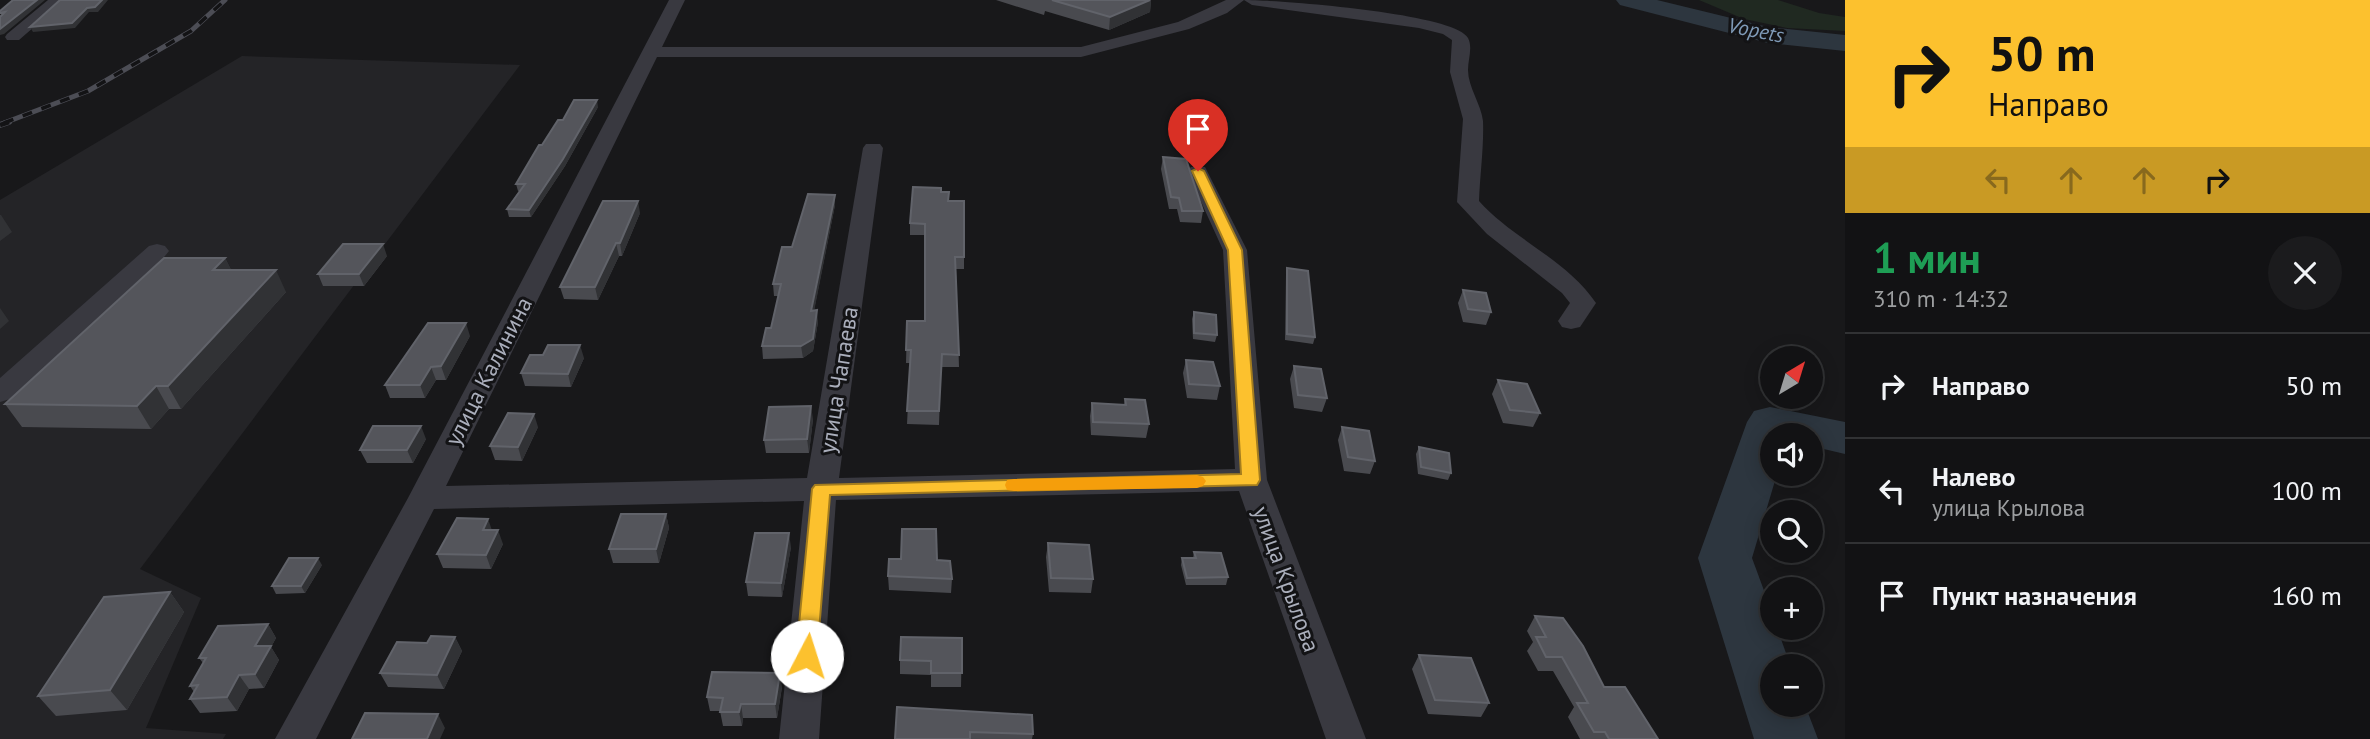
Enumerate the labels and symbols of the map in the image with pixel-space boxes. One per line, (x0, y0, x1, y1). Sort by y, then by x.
water label: Vopets (1726, 11, 1787, 49)
pin (1168, 99, 1228, 171)
street label: улица Калинина (438, 292, 538, 450)
street label: улица Чапаева (812, 305, 864, 455)
north arrow (1760, 346, 1824, 410)
street label: улица Крылова (1247, 502, 1327, 656)
position arrow (770, 619, 844, 693)

